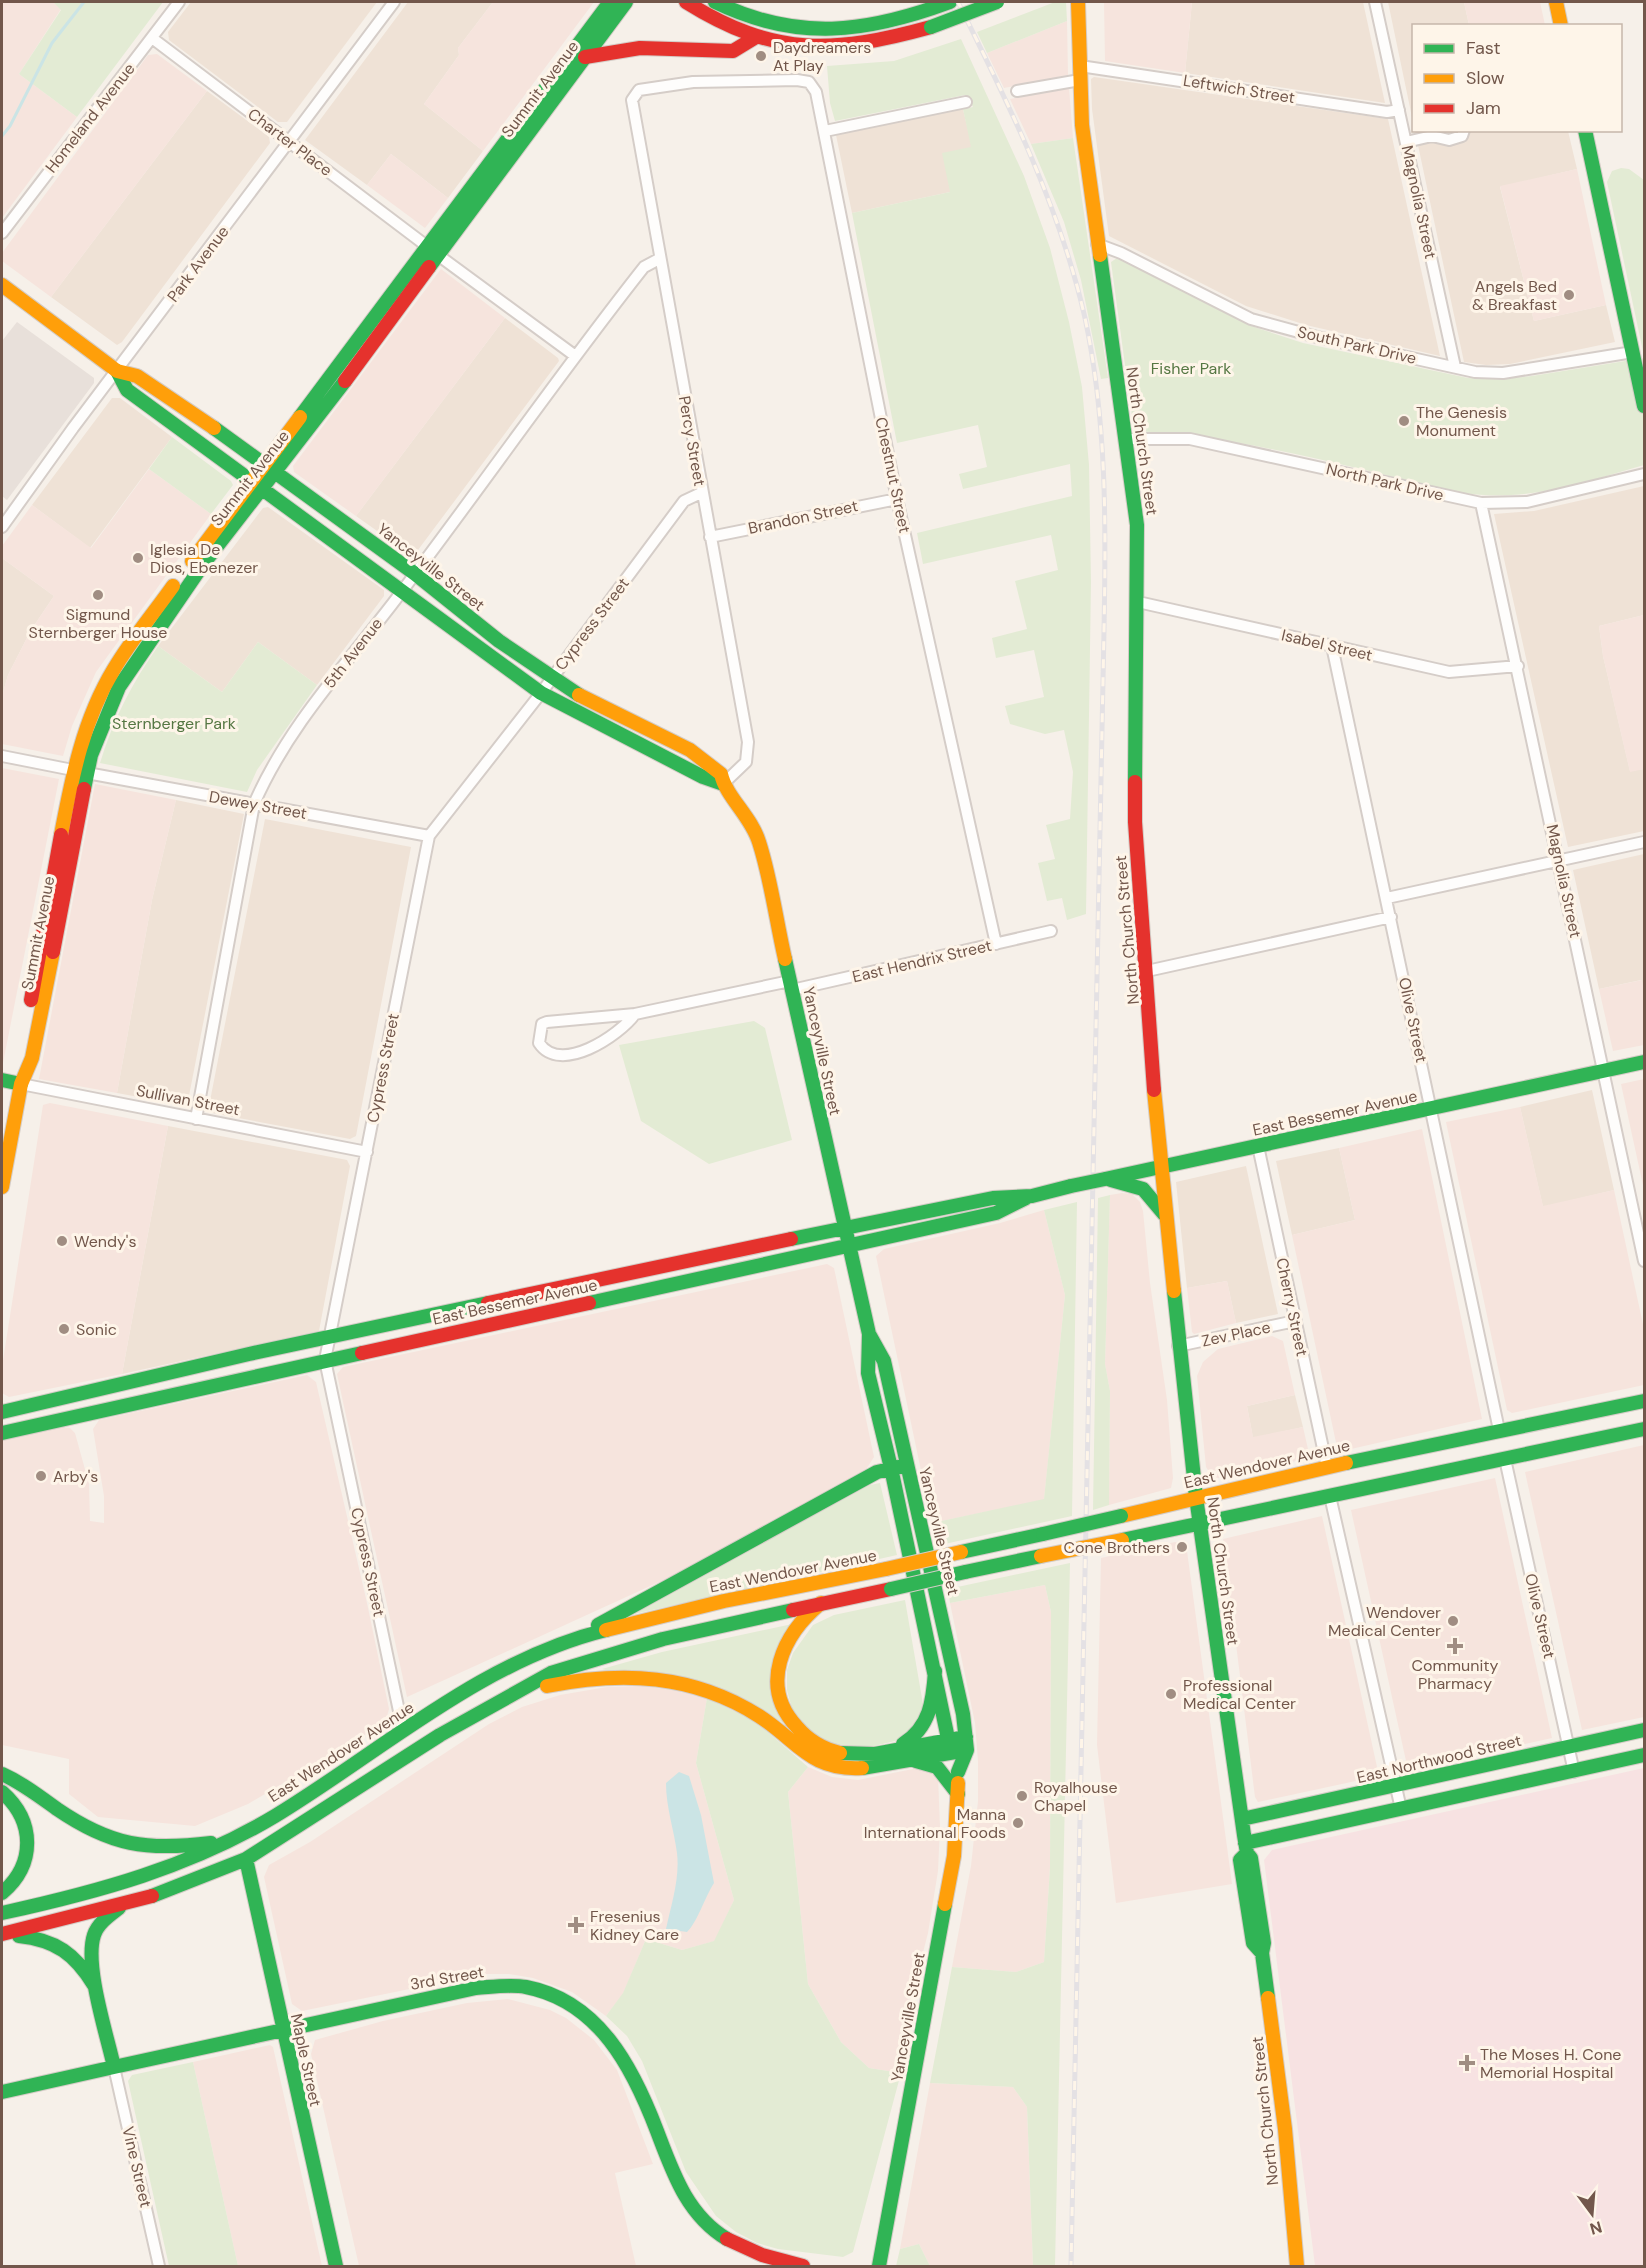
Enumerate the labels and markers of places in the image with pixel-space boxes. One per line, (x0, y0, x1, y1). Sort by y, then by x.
place label: Daydreamers At Play (773, 37, 871, 76)
marker: Daydreamers At Play (754, 49, 768, 63)
place label: Angels Bed & Breakfast (1472, 276, 1557, 315)
marker: Angels Bed & Breakfast (1562, 288, 1576, 302)
place label: The Genesis Monument (1416, 402, 1507, 441)
marker: The Genesis Monument (1397, 414, 1411, 428)
place label: Iglesia De Dios, Ebenezer (150, 539, 258, 578)
marker: Iglesia De Dios, Ebenezer (131, 551, 145, 565)
marker: Sigmund Sternberger House (91, 588, 105, 602)
place label: Sigmund Sternberger House (29, 604, 167, 643)
place label: Wendy's (74, 1231, 136, 1252)
marker: Wendy's (55, 1234, 69, 1248)
place label: Sonic (76, 1319, 117, 1340)
marker: Sonic (57, 1322, 71, 1336)
place label: Arby's (53, 1466, 98, 1487)
marker: Arby's (34, 1469, 48, 1483)
place label: Cone Brothers (1064, 1537, 1170, 1558)
marker: Cone Brothers (1175, 1540, 1189, 1554)
place label: Wendover Medical Center (1328, 1602, 1441, 1641)
marker: Wendover Medical Center (1446, 1614, 1460, 1628)
marker: Community Pharmacy (1448, 1639, 1462, 1653)
place label: Community Pharmacy (1412, 1655, 1499, 1694)
place label: Professional Medical Center (1183, 1675, 1296, 1714)
marker: Professional Medical Center (1164, 1687, 1178, 1701)
place label: Royalhouse Chapel (1034, 1777, 1118, 1816)
marker: Royalhouse Chapel (1015, 1789, 1029, 1803)
place label: Manna International Foods (864, 1804, 1006, 1843)
marker: Manna International Foods (1011, 1816, 1025, 1830)
place label: Fresenius Kidney Care (590, 1906, 679, 1945)
marker: Fresenius Kidney Care (567, 1916, 585, 1934)
place label: The Moses H. Cone Memorial Hospital (1480, 2044, 1621, 2083)
marker: The Moses H. Cone Memorial Hospital (1458, 2054, 1476, 2072)

